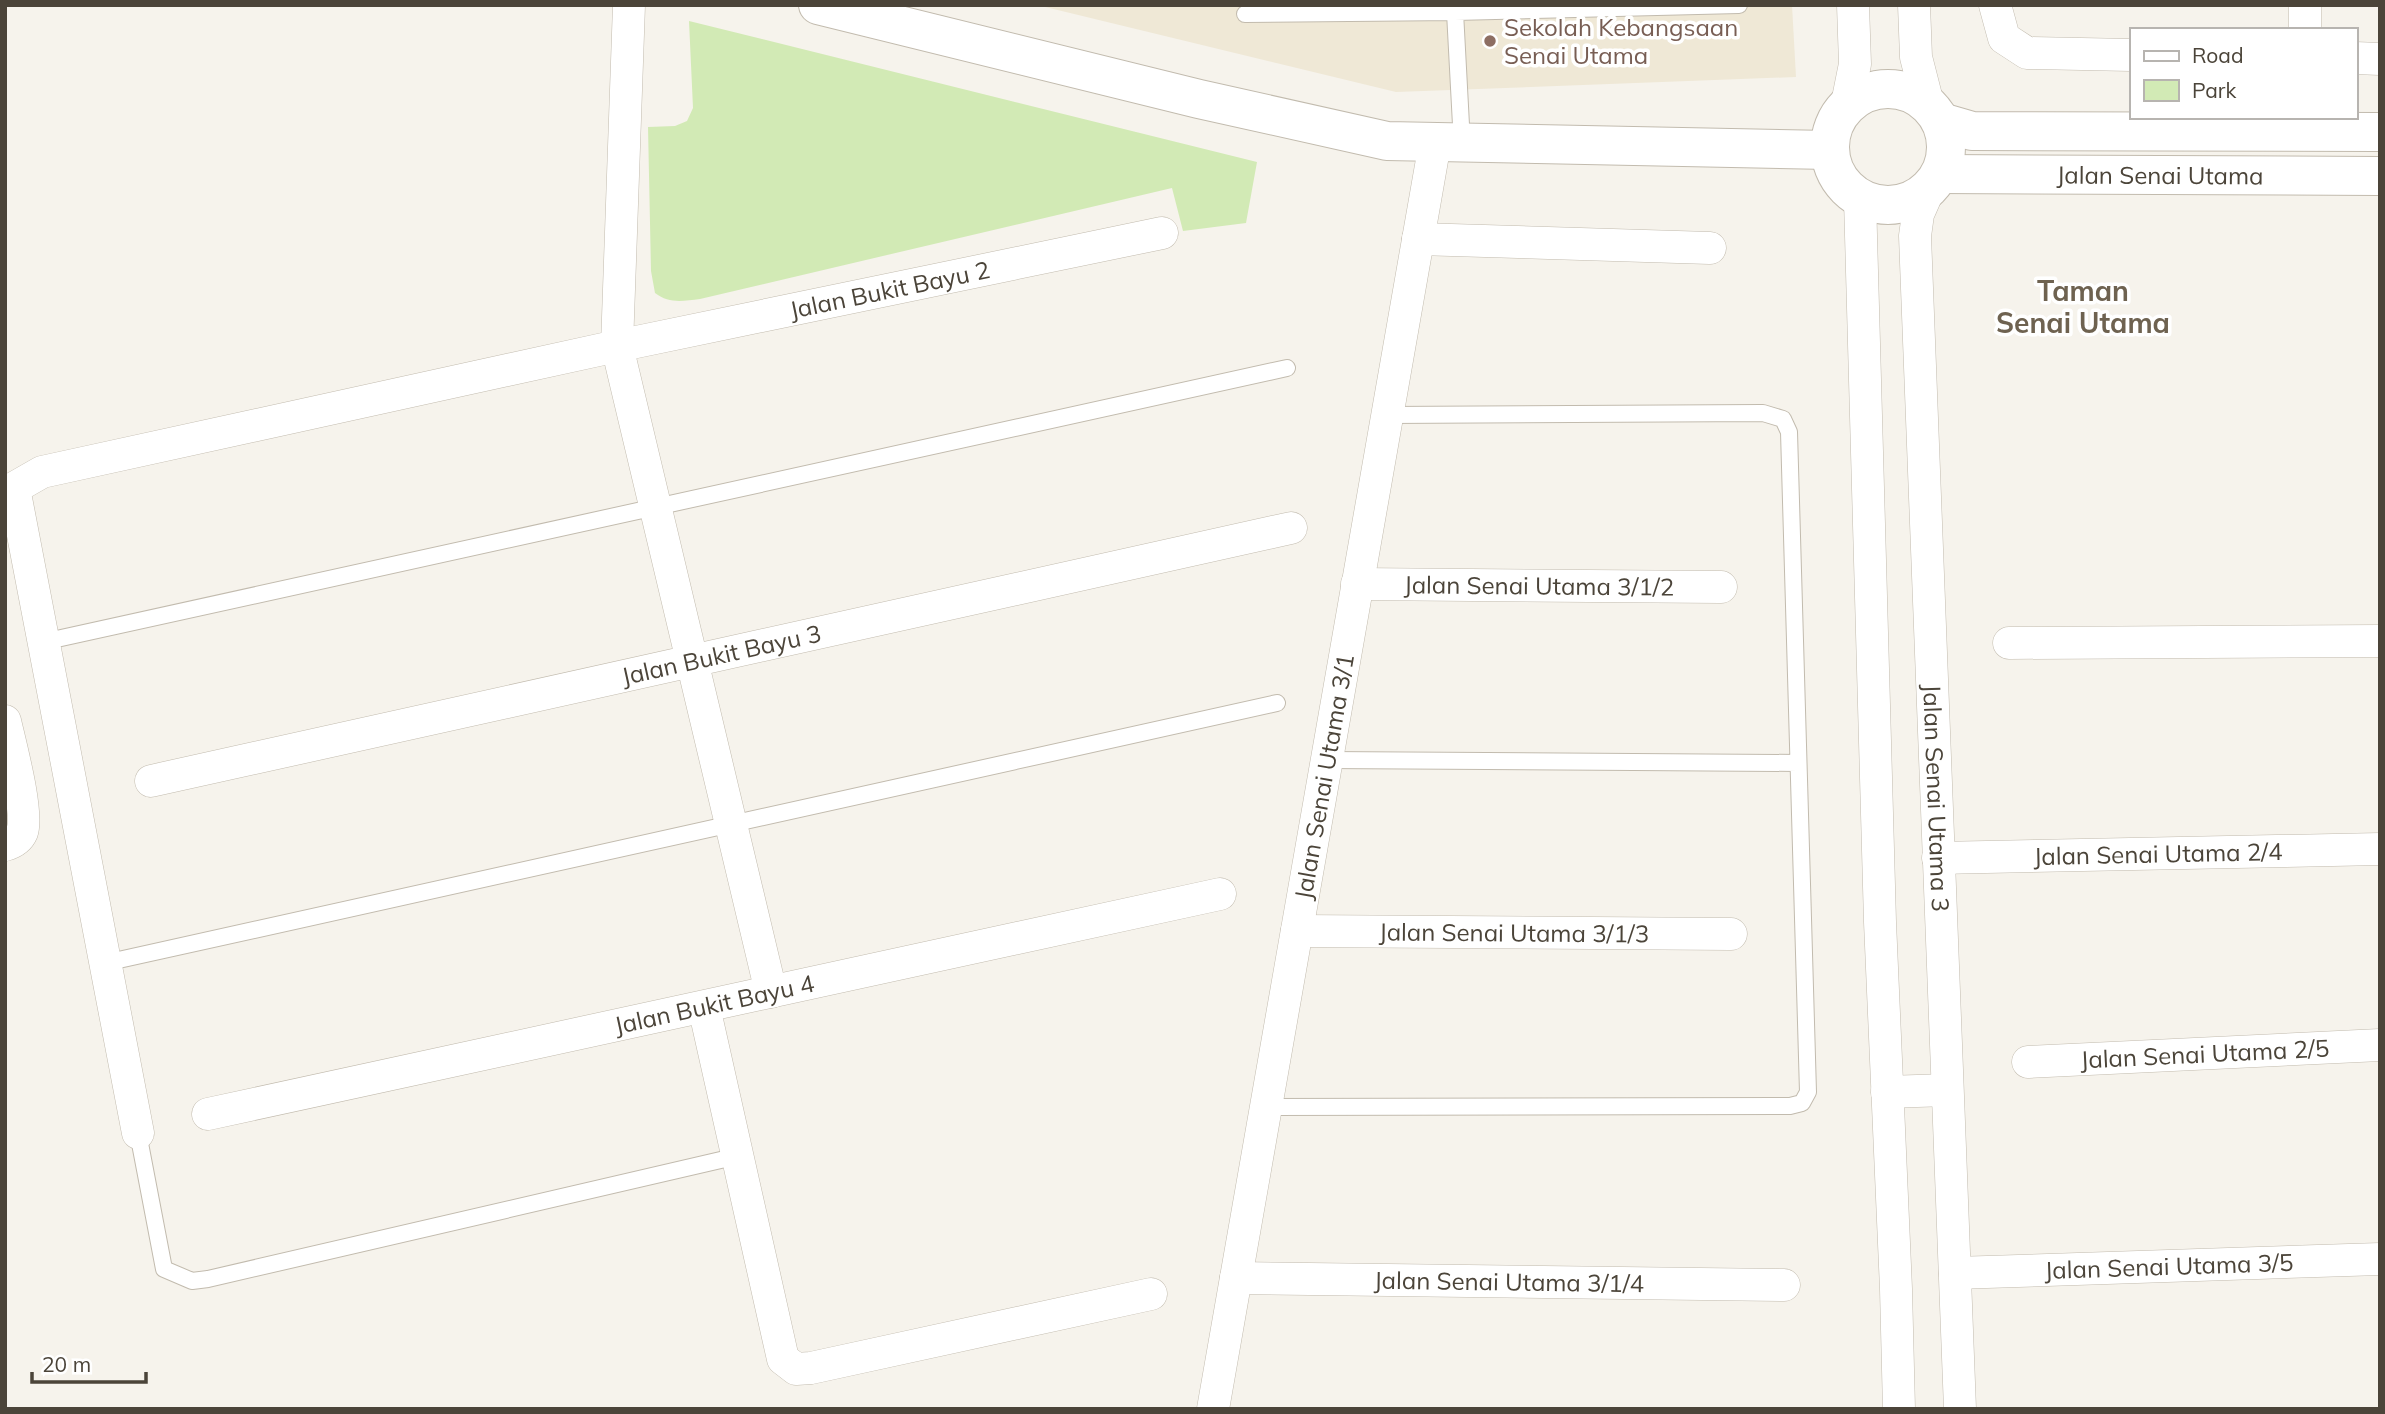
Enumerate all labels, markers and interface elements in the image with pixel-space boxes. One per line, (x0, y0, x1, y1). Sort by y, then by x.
place label: Sekolah Kebangsaan Senai Utama (1504, 12, 1738, 70)
legend (2130, 28, 2357, 119)
marker: Sekolah Kebangsaan Senai Utama (1482, 33, 1498, 49)
text: Road (2192, 42, 2243, 68)
text: Park (2192, 77, 2236, 103)
street label: Jalan Senai Utama (2056, 160, 2264, 190)
street label: Jalan Bukit Bayu 2 (787, 254, 992, 325)
district label: Taman Senai Utama (1996, 273, 2170, 340)
street label: Jalan Senai Utama 3/1/2 (1404, 569, 1674, 602)
street label: Jalan Bukit Bayu 3 (618, 618, 824, 691)
street label: Jalan Senai Utama 3/1 (1288, 651, 1360, 902)
street label: Jalan Senai Utama 3 (1917, 684, 1956, 912)
street label: Jalan Senai Utama 2/4 (2033, 836, 2283, 871)
street label: Jalan Senai Utama 3/1/3 (1379, 917, 1649, 948)
street label: Jalan Bukit Bayu 4 (612, 968, 817, 1040)
street label: Jalan Senai Utama 2/5 (2080, 1032, 2330, 1074)
street label: Jalan Senai Utama 3/5 (2044, 1247, 2294, 1285)
street label: Jalan Senai Utama 3/1/4 (1374, 1265, 1644, 1298)
scale bar (32, 1340, 145, 1384)
text: 20 m (42, 1351, 91, 1377)

